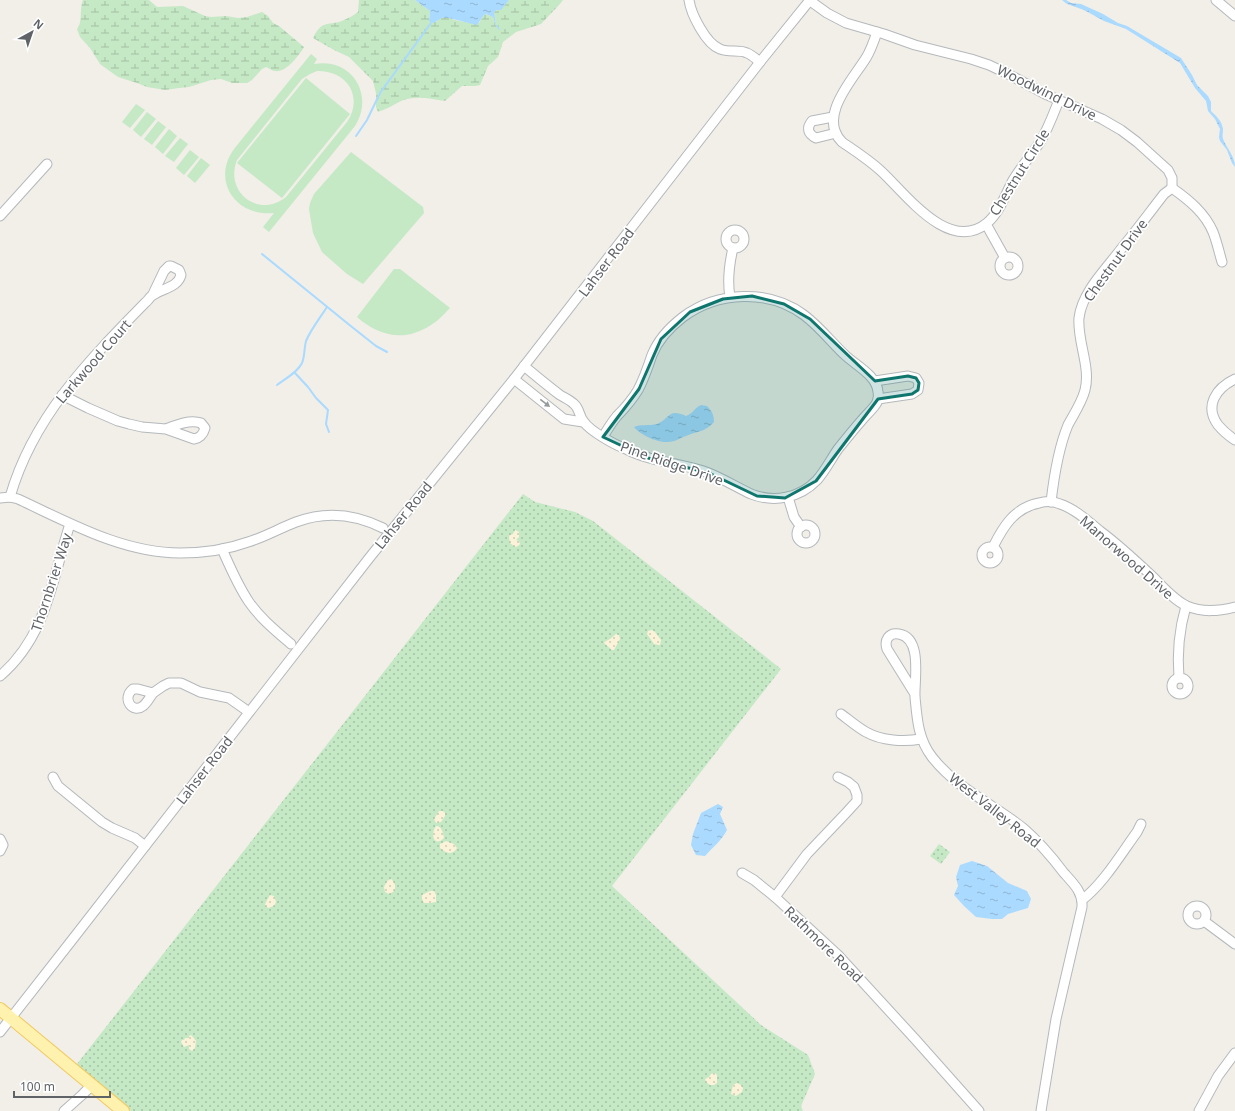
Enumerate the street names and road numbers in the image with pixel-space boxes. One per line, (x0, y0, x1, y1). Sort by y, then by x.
street label: Woodwind Drive (994, 60, 1100, 124)
street label: Chestnut Circle (985, 125, 1053, 219)
street label: Chestnut Drive (1079, 215, 1151, 305)
street label: Lahser Road (574, 224, 638, 300)
street label: Larkwood Court (51, 315, 135, 407)
street label: Pine Ridge Drive (618, 436, 726, 490)
street label: Lahser Road (370, 477, 436, 553)
street label: Manorwood Drive (1076, 511, 1178, 603)
street label: Thornbrier Way (26, 530, 76, 634)
street label: Lahser Road (171, 732, 237, 808)
street label: West Valley Road (945, 768, 1045, 852)
street label: Rathmore Road (781, 902, 867, 986)

